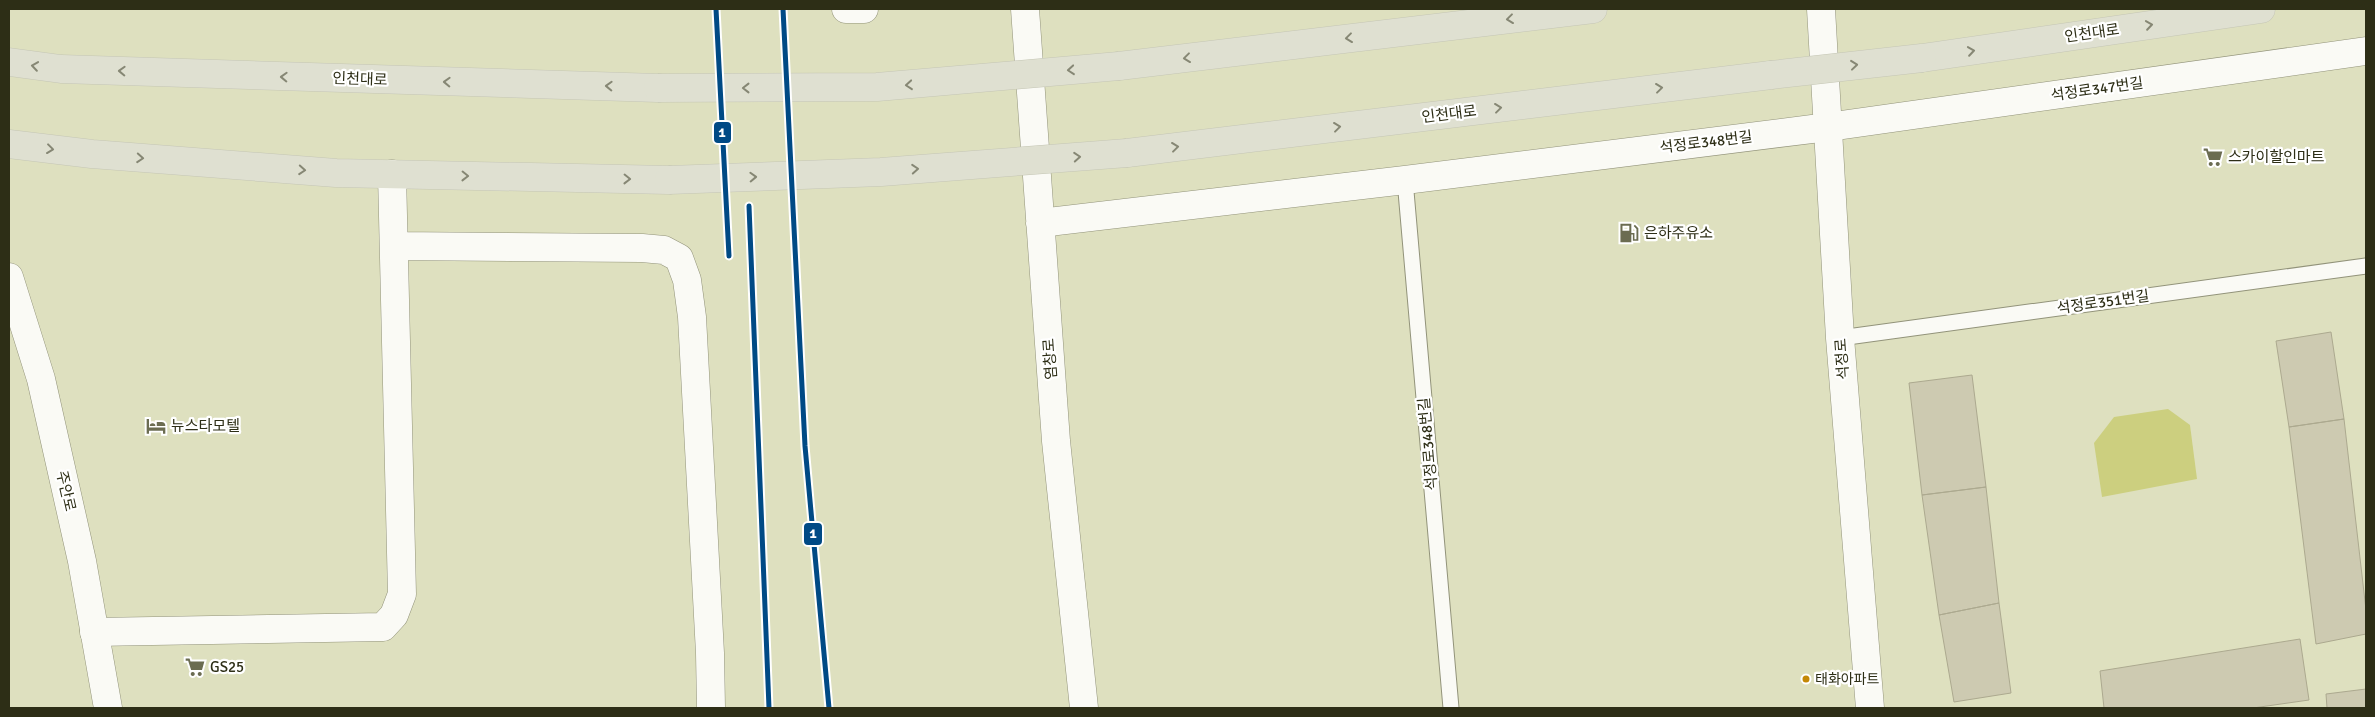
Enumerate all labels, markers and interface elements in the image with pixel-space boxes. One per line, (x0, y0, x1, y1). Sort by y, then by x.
one-way arrow (1506, 13, 1514, 24)
street label: 인천대로 (2063, 20, 2121, 46)
one-way arrow (2145, 20, 2153, 31)
one-way arrow (1344, 32, 1352, 43)
one-way arrow (1967, 46, 1975, 57)
one-way arrow (1183, 52, 1191, 63)
one-way arrow (1850, 60, 1858, 71)
one-way arrow (31, 61, 39, 72)
one-way arrow (1066, 65, 1074, 76)
one-way arrow (118, 66, 126, 77)
street label: 인천대로 (332, 69, 388, 89)
one-way arrow (280, 71, 288, 82)
street label: 석정로347번길 (2050, 74, 2144, 104)
one-way arrow (443, 76, 451, 87)
one-way arrow (904, 79, 912, 90)
one-way arrow (605, 81, 613, 92)
one-way arrow (742, 83, 750, 93)
one-way arrow (1656, 83, 1664, 94)
street label: 인천대로 (1421, 102, 1477, 126)
one-way arrow (1494, 103, 1502, 114)
line badge: 1 (713, 121, 732, 144)
one-way arrow (1333, 122, 1341, 133)
text: 1 (718, 124, 726, 141)
street label: 석정로348번길 (1659, 127, 1753, 157)
one-way arrow (1172, 142, 1180, 153)
one-way arrow (47, 143, 55, 154)
supermarket icon: 스카이할인마트 (2202, 146, 2224, 168)
place label: 스카이할인마트 (2228, 148, 2325, 166)
one-way arrow (1073, 151, 1081, 162)
one-way arrow (137, 152, 145, 163)
one-way arrow (911, 164, 919, 175)
one-way arrow (299, 165, 307, 176)
one-way arrow (461, 171, 469, 181)
one-way arrow (749, 171, 757, 182)
one-way arrow (624, 174, 631, 184)
fuel station icon: 은하주유소 (1618, 222, 1640, 244)
place label: 은하주유소 (1644, 224, 1713, 242)
street label: 석정로351번길 (2056, 287, 2150, 317)
street label: 염창로 (1040, 338, 1060, 380)
street label: 석정로 (1832, 338, 1852, 380)
street label: 석정로348번길 (1415, 397, 1441, 491)
hotel icon: 뉴스타모텔 (145, 415, 167, 437)
place label: 뉴스타모텔 (171, 417, 240, 435)
street label: 주안로 (53, 469, 79, 513)
line badge: 1 (803, 522, 823, 546)
text: 1 (809, 525, 817, 542)
supermarket icon: GS25 (184, 656, 206, 678)
place label: GS25 (210, 658, 244, 676)
place label: 태화아파트 (1815, 671, 1880, 688)
marker: 태화아파트 (1801, 674, 1811, 684)

